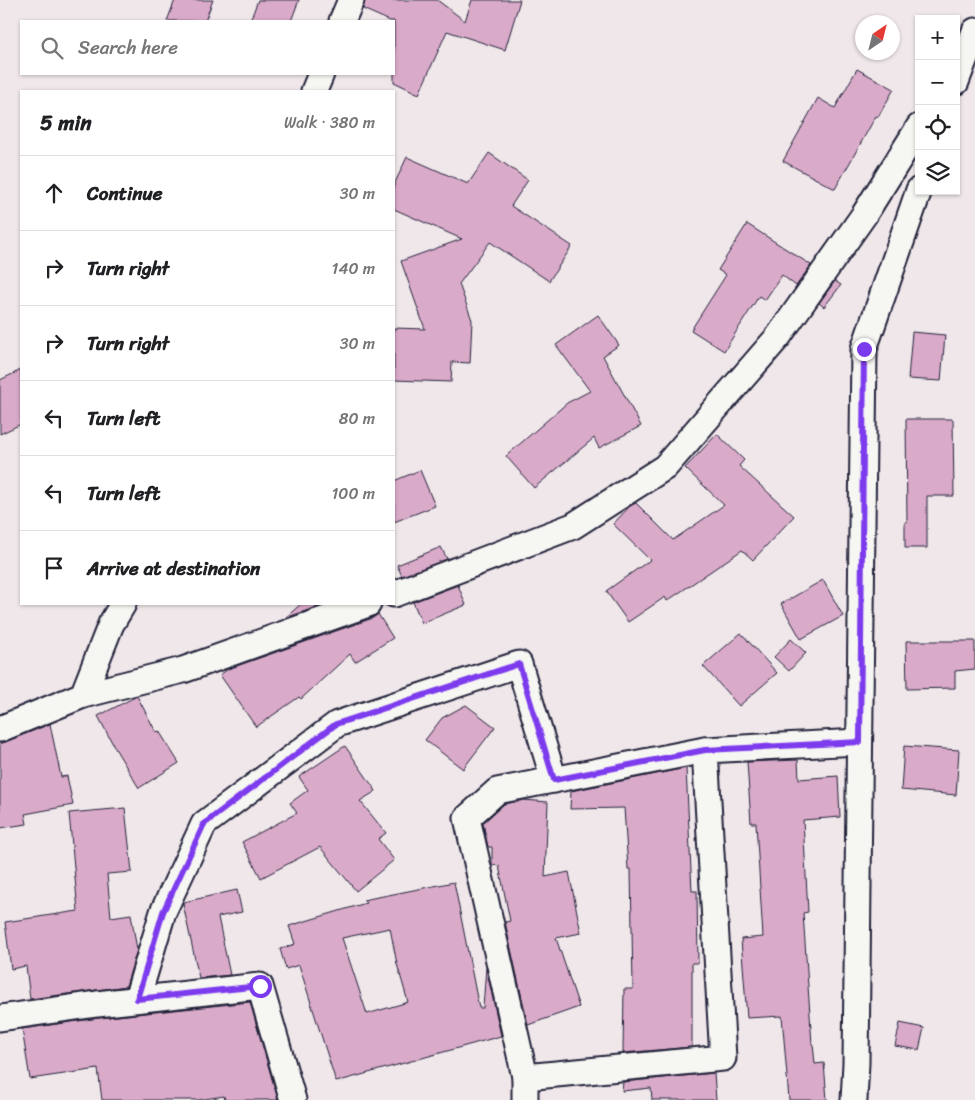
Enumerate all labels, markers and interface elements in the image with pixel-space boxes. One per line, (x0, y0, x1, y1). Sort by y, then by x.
north arrow (855, 15, 900, 60)
map controls (915, 15, 960, 195)
button: + (915, 15, 960, 60)
search box (20, 20, 395, 75)
text: Search here (78, 31, 178, 64)
icon: search (38, 34, 66, 62)
button: − (915, 60, 960, 105)
text: 5 min (40, 104, 92, 142)
button: locate (915, 105, 960, 150)
text: Walk · 380 m (284, 108, 375, 137)
button: layers (915, 150, 960, 195)
text: Continue (87, 177, 163, 210)
icon: ahead (40, 179, 68, 207)
text: 30 m (340, 179, 375, 208)
text: Turn right (87, 252, 169, 285)
icon: right (40, 254, 68, 282)
text: 140 m (332, 254, 375, 283)
text: Turn right (87, 327, 169, 360)
icon: right (40, 329, 68, 357)
text: 30 m (340, 329, 375, 358)
route end (853, 338, 876, 361)
text: Turn left (87, 402, 160, 435)
icon: left (40, 404, 68, 432)
text: 80 m (339, 404, 375, 433)
text: Turn left (87, 477, 160, 510)
icon: left (40, 479, 68, 507)
text: 100 m (331, 479, 375, 508)
text: Arrive at destination (87, 552, 260, 585)
icon: arrive (40, 554, 68, 582)
route start (249, 975, 272, 998)

